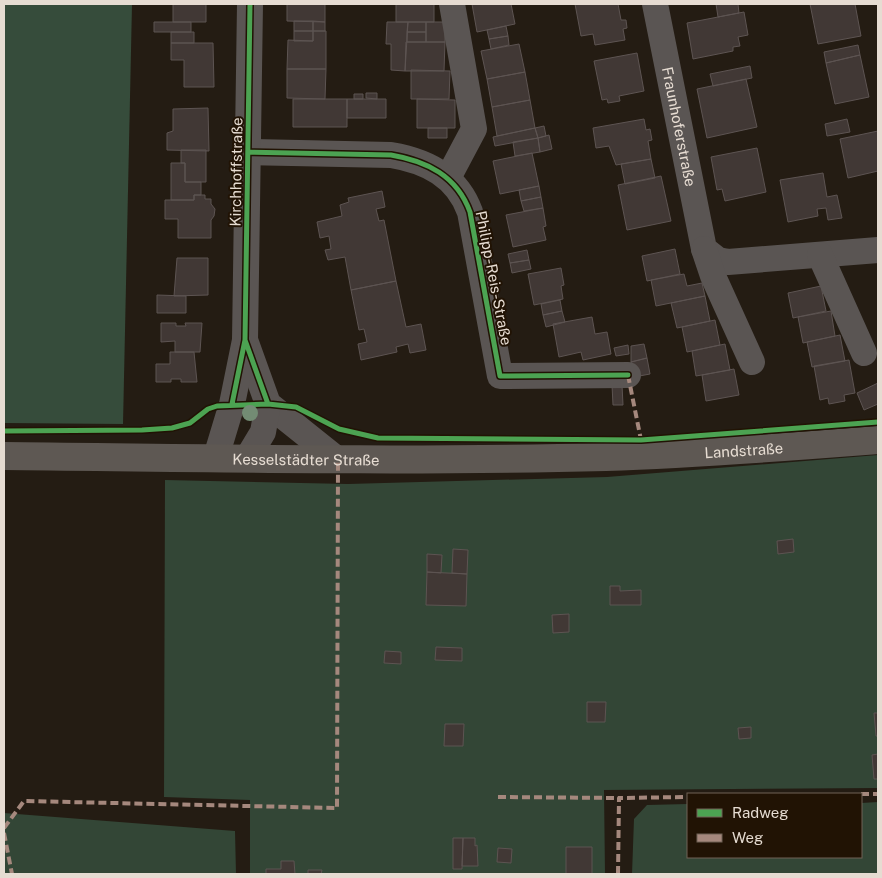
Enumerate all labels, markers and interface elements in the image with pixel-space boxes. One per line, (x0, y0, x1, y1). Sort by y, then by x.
street label: Fraunhoferstraße (659, 65, 700, 188)
street label: Kirchhoffstraße (227, 117, 245, 227)
street label: Philipp-Reis-Straße (473, 209, 515, 347)
street label: Landstraße (704, 439, 784, 461)
street label: Kesselstädter Straße (232, 450, 380, 468)
legend (687, 793, 862, 858)
text: Radweg (732, 804, 789, 821)
text: Weg (732, 829, 763, 846)

